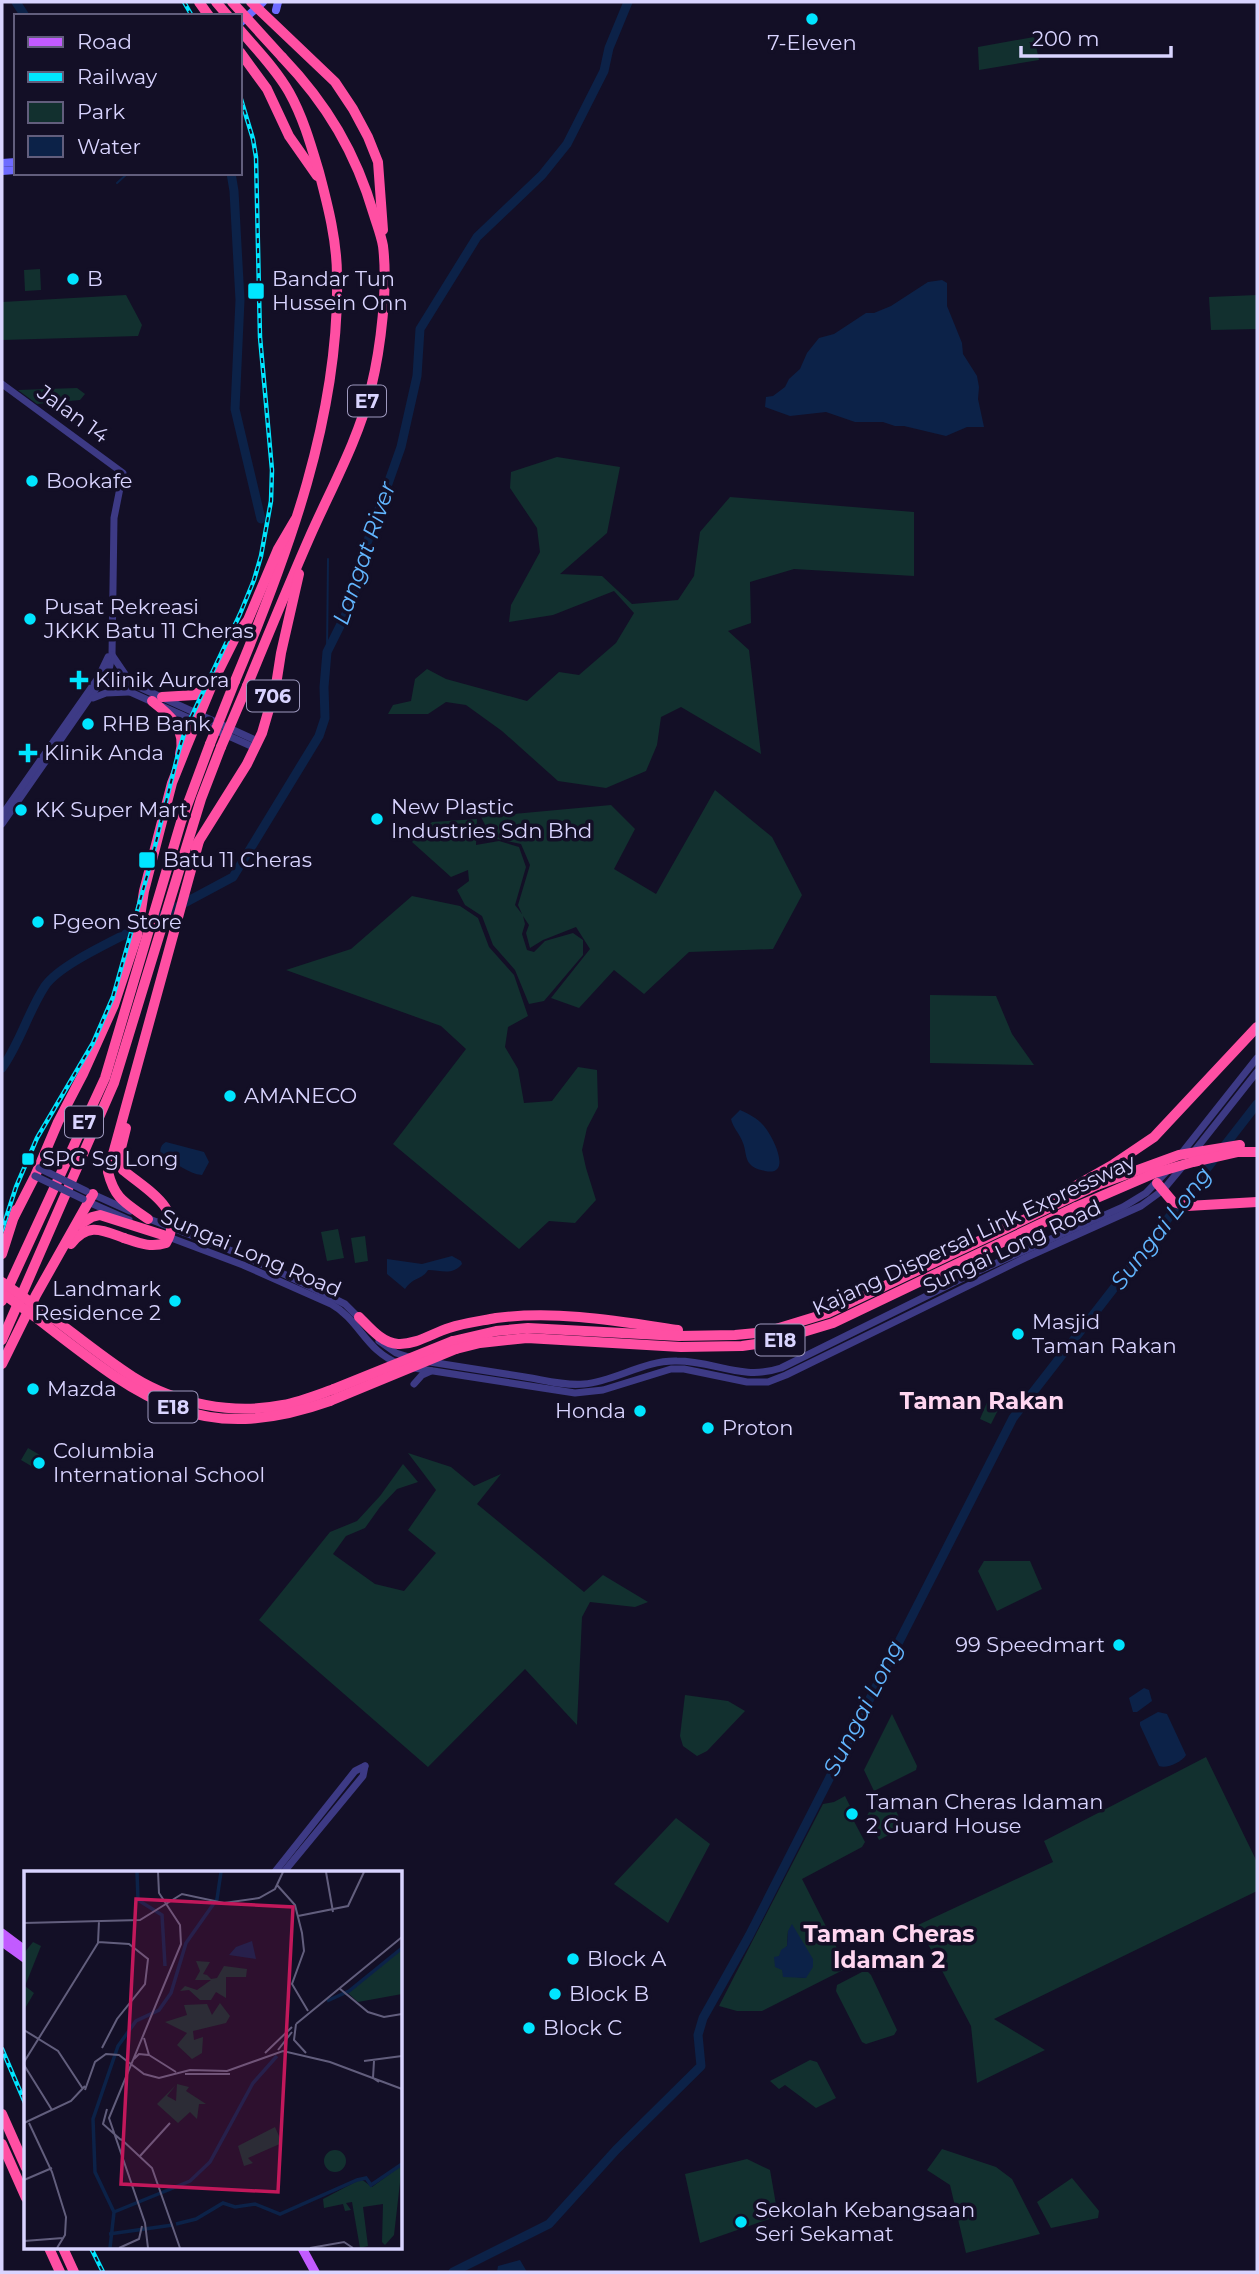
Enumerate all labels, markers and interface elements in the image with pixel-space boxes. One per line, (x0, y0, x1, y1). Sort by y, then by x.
marker: 7-Eleven (804, 11, 820, 27)
legend (14, 14, 242, 175)
scale bar (1021, 14, 1172, 58)
text: 200 m (1032, 26, 1099, 51)
text: Road (77, 29, 132, 54)
place label: 7-Eleven (767, 30, 857, 55)
text: Railway (77, 64, 158, 89)
text: Park (77, 99, 125, 124)
text: Water (77, 134, 141, 159)
place label: B (87, 266, 103, 291)
place label: Bandar Tun Hussein Onn (272, 266, 408, 315)
marker: B (65, 271, 81, 287)
marker: Bandar Tun Hussein Onn (246, 281, 266, 301)
street label: Jalan 14 (32, 379, 114, 448)
road number: E7 (348, 386, 386, 416)
place label: Bookafe (46, 468, 133, 493)
marker: Bookafe (24, 473, 40, 489)
water label: Langat River (326, 477, 402, 628)
place label: Pusat Rekreasi JKKK Batu 11 Cheras (43, 594, 254, 643)
marker: Pusat Rekreasi JKKK Batu 11 Cheras (22, 611, 38, 627)
place label: Klinik Aurora (95, 667, 229, 692)
marker: Klinik Aurora (69, 670, 89, 690)
road number: 706 (247, 680, 299, 712)
place label: RHB Bank (102, 711, 211, 736)
marker: RHB Bank (80, 716, 96, 732)
place label: Klinik Anda (44, 740, 164, 765)
marker: Klinik Anda (18, 743, 38, 763)
place label: New Plastic Industries Sdn Bhd (391, 794, 592, 843)
place label: KK Super Mart (35, 797, 188, 822)
marker: KK Super Mart (13, 802, 29, 818)
marker: New Plastic Industries Sdn Bhd (369, 811, 385, 827)
place label: Batu 11 Cheras (163, 847, 312, 872)
marker: Batu 11 Cheras (137, 850, 157, 870)
place label: Pgeon Store (52, 909, 182, 934)
marker: Pgeon Store (30, 914, 46, 930)
place label: AMANECO (244, 1083, 357, 1108)
marker: AMANECO (222, 1088, 238, 1104)
road number: E7 (65, 1106, 103, 1138)
place label: SPG Sg Long (42, 1146, 178, 1171)
street label: Kajang Dispersal Link Expressway (808, 1148, 1140, 1321)
marker: SPG Sg Long (20, 1151, 36, 1167)
water label: Sungai Long (1104, 1161, 1218, 1295)
street label: Sungai Long Road (919, 1194, 1105, 1299)
street label: Sungai Long Road (157, 1203, 345, 1302)
place label: Landmark Residence 2 (34, 1276, 161, 1325)
marker: Landmark Residence 2 (167, 1293, 183, 1309)
place label: Masjid Taman Rakan (1032, 1309, 1177, 1358)
road number: E18 (756, 1324, 804, 1356)
marker: Masjid Taman Rakan (1010, 1326, 1026, 1342)
place label: Mazda (47, 1376, 117, 1401)
marker: Mazda (25, 1381, 41, 1397)
district label: Taman Rakan (900, 1387, 1064, 1415)
road number: E18 (148, 1392, 198, 1422)
place label: Honda (555, 1398, 626, 1423)
marker: Honda (632, 1403, 648, 1419)
place label: Proton (722, 1415, 793, 1440)
marker: Proton (700, 1420, 716, 1436)
place label: Columbia International School (53, 1438, 265, 1487)
marker: Columbia International School (31, 1455, 47, 1471)
place label: 99 Speedmart (955, 1632, 1105, 1657)
water label: Sungai Long (817, 1636, 909, 1780)
marker: 99 Speedmart (1111, 1637, 1127, 1653)
place label: Taman Cheras Idaman 2 Guard House (866, 1789, 1104, 1838)
marker: Taman Cheras Idaman 2 Guard House (844, 1806, 860, 1822)
inset map (24, 1871, 402, 2250)
district label: Taman Cheras Idaman 2 (803, 1920, 975, 1974)
place label: Block A (587, 1946, 667, 1971)
marker: Block A (565, 1951, 581, 1967)
place label: Block B (569, 1981, 649, 2006)
marker: Block B (547, 1986, 563, 2002)
place label: Block C (543, 2015, 622, 2040)
marker: Block C (521, 2020, 537, 2036)
place label: Sekolah Kebangsaan Seri Sekamat (755, 2197, 975, 2246)
marker: Sekolah Kebangsaan Seri Sekamat (733, 2214, 749, 2230)

